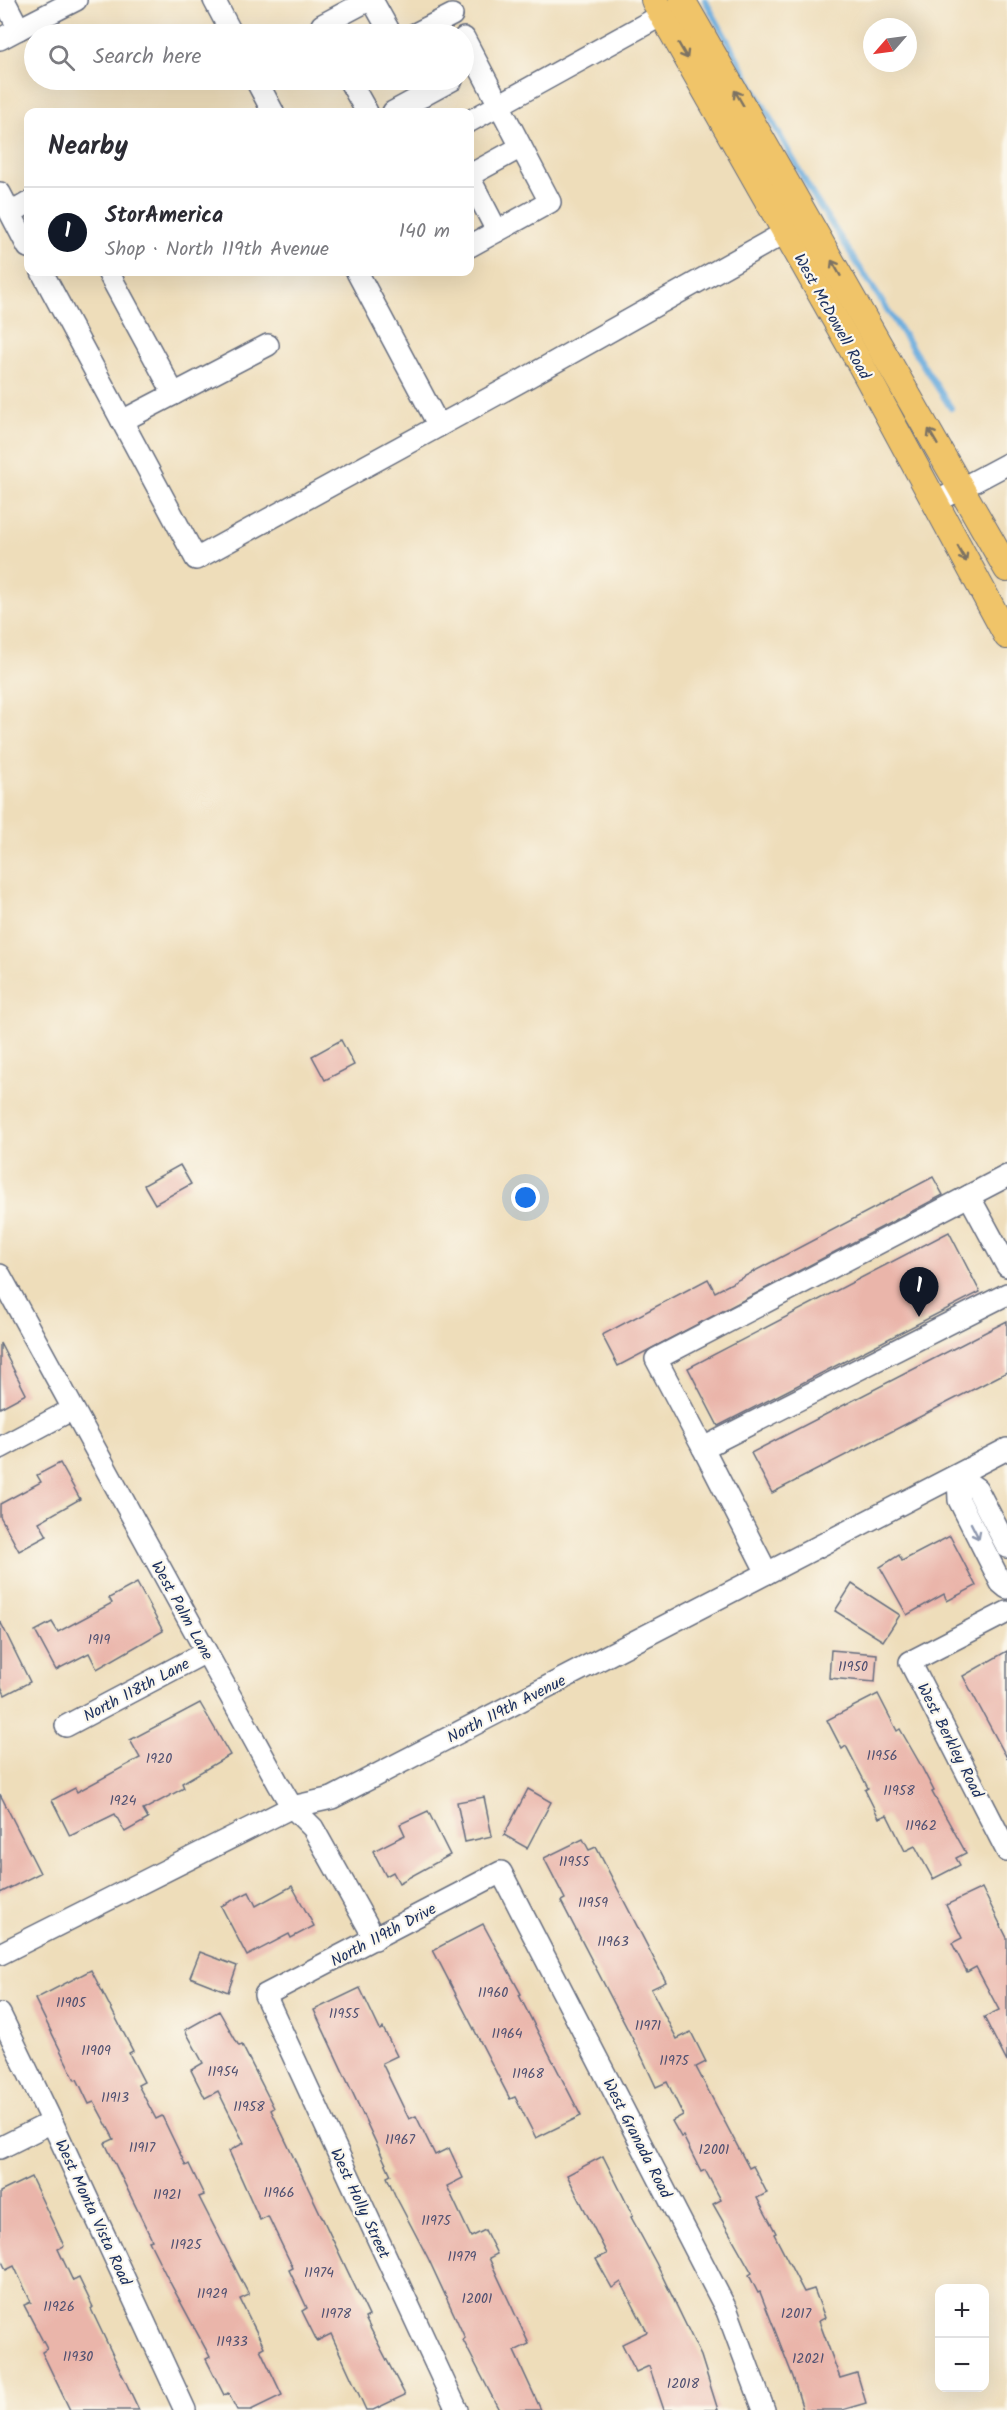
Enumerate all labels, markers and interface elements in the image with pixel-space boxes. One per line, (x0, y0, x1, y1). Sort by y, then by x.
north arrow (863, 18, 917, 72)
search box (24, 24, 474, 90)
text: Search here (93, 40, 201, 75)
icon: search (45, 41, 78, 74)
one-way arrow (677, 42, 689, 59)
one-way arrow (733, 90, 744, 108)
text: Nearby (48, 126, 128, 168)
text: StorAmerica (105, 199, 223, 234)
text: 1 (64, 216, 71, 248)
text: 140 m (399, 216, 450, 248)
text: Shop · North 119th Avenue (105, 234, 329, 266)
street label: West McDowell Road (787, 249, 877, 385)
one-way arrow (830, 260, 842, 277)
one-way arrow (927, 429, 939, 446)
one-way arrow (956, 545, 968, 562)
your location (511, 1183, 540, 1212)
pin: 1 (900, 1268, 938, 1317)
one-way arrow (969, 1521, 981, 1539)
street label: West Palm Lane (144, 1556, 219, 1665)
house number: 1919 (88, 1629, 110, 1651)
street label: North 118th Lane (79, 1652, 194, 1729)
house number: 11950 (838, 1656, 868, 1678)
street label: North 119th Avenue (443, 1669, 571, 1750)
street label: West Berkley Road (910, 1679, 990, 1804)
house number: 11956 (867, 1745, 897, 1767)
house number: 1920 (146, 1748, 172, 1770)
house number: 11958 (883, 1780, 915, 1802)
house number: 1924 (109, 1790, 137, 1812)
house number: 11962 (905, 1815, 937, 1837)
house number: 11955 (559, 1851, 591, 1873)
house number: 11959 (578, 1892, 608, 1914)
street label: North 119th Drive (326, 1897, 441, 1974)
house number: 11963 (597, 1931, 629, 1953)
house number: 11960 (478, 1982, 508, 2004)
house number: 11905 (56, 1992, 88, 2014)
house number: 11955 (329, 2003, 361, 2025)
house number: 11971 (635, 2015, 661, 2037)
house number: 11964 (491, 2023, 523, 2045)
house number: 11909 (81, 2040, 111, 2062)
house number: 11975 (659, 2050, 690, 2072)
house number: 11954 (208, 2061, 239, 2083)
house number: 11968 (512, 2063, 544, 2085)
street label: West Granada Road (596, 2074, 678, 2204)
house number: 11913 (101, 2087, 129, 2109)
house number: 11958 (233, 2096, 265, 2118)
house number: 11967 (385, 2129, 415, 2151)
street label: West Monta Vista Road (48, 2135, 138, 2291)
house number: 11917 (129, 2137, 156, 2159)
house number: 12001 (699, 2139, 729, 2161)
street label: West Holly Street (323, 2144, 397, 2264)
house number: 11966 (263, 2182, 295, 2204)
house number: 11921 (153, 2184, 181, 2206)
house number: 11975 (421, 2210, 452, 2232)
house number: 11925 (170, 2234, 203, 2256)
house number: 11979 (448, 2246, 477, 2268)
house number: 11974 (304, 2262, 334, 2284)
house number: 11929 (197, 2283, 227, 2305)
map controls (935, 2284, 989, 2392)
button: + (935, 2284, 989, 2338)
house number: 12001 (462, 2288, 492, 2310)
house number: 11926 (43, 2296, 75, 2318)
house number: 11978 (321, 2303, 352, 2325)
house number: 12017 (781, 2303, 812, 2325)
house number: 11933 (216, 2331, 248, 2353)
button: − (935, 2338, 989, 2392)
house number: 11930 (63, 2346, 93, 2368)
house number: 12021 (792, 2348, 824, 2370)
house number: 12018 (667, 2373, 700, 2395)

